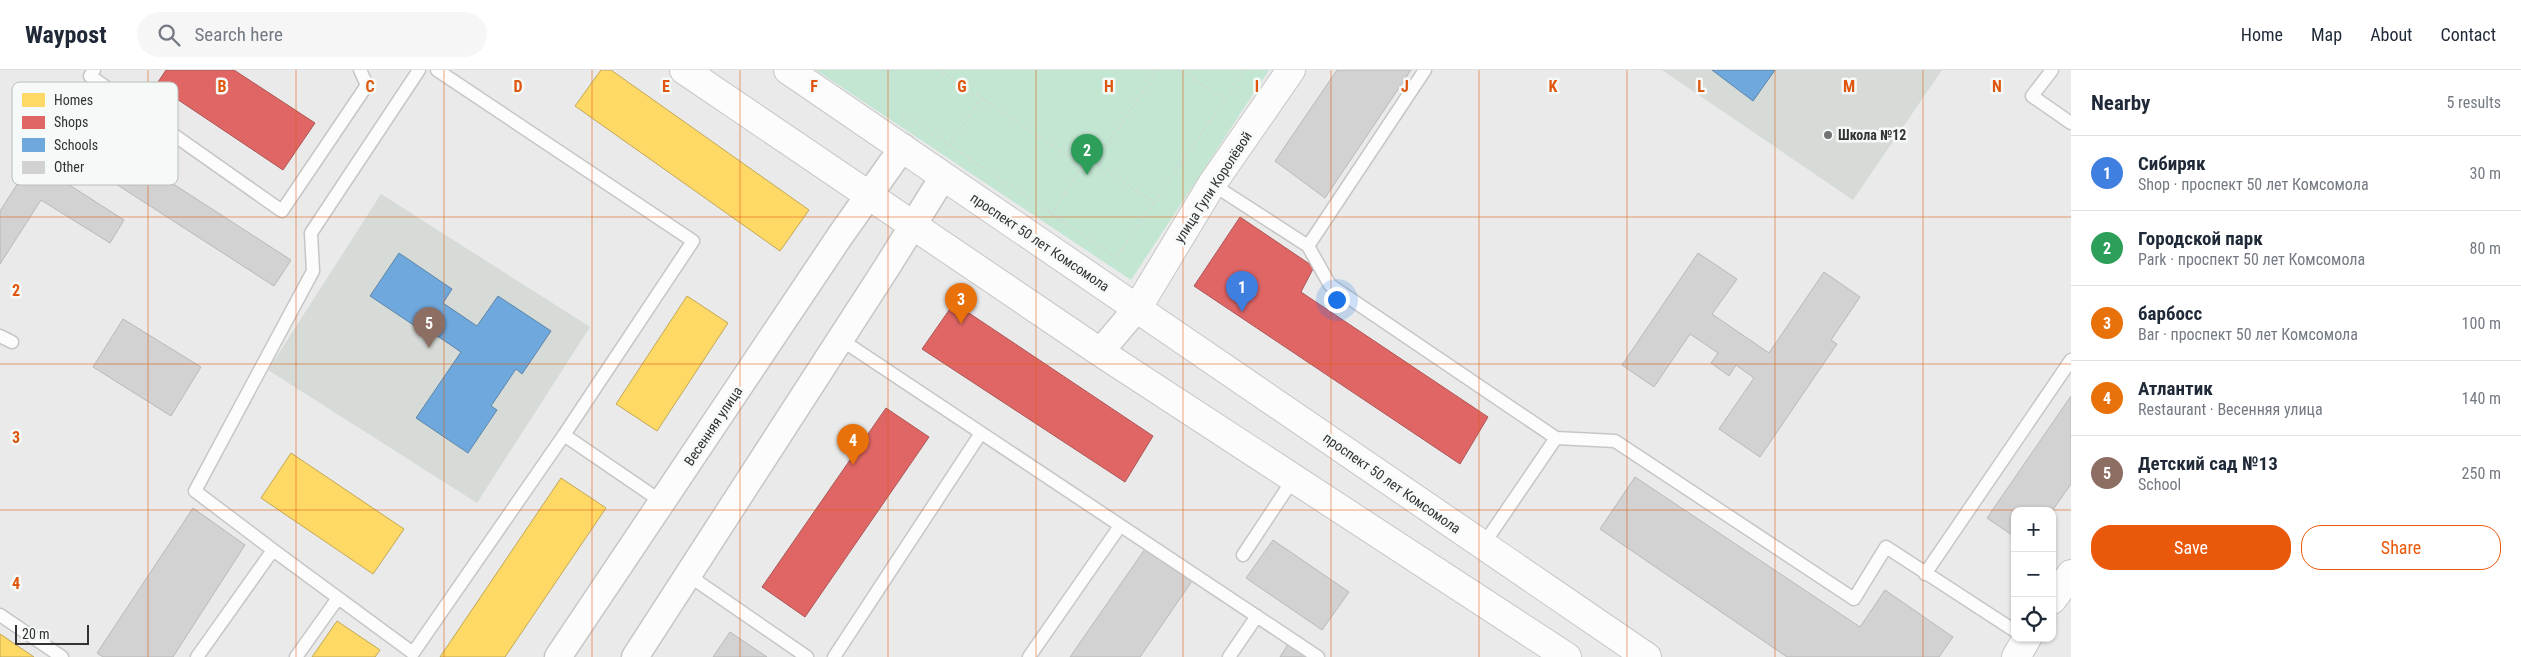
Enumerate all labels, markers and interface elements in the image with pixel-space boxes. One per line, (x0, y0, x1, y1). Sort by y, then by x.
search box (137, 12, 487, 57)
text: Waypost (25, 21, 107, 49)
icon: search (155, 21, 183, 49)
text: Search here (195, 23, 283, 46)
text: Home (2241, 24, 2283, 45)
text: Map (2311, 24, 2342, 45)
text: About (2370, 24, 2412, 45)
text: Contact (2440, 24, 2496, 45)
text: B (218, 77, 227, 96)
text: C (365, 77, 375, 96)
text: D (513, 77, 523, 96)
text: E (662, 77, 670, 96)
text: F (810, 77, 818, 96)
text: G (957, 77, 967, 96)
text: H (1104, 77, 1114, 96)
text: I (1255, 77, 1259, 96)
text: J (1401, 77, 1409, 96)
text: K (1549, 77, 1558, 96)
text: L (1697, 77, 1705, 96)
text: M (1843, 77, 1855, 96)
text: N (1992, 77, 2002, 96)
legend (12, 82, 178, 185)
text: Nearby (2091, 91, 2150, 115)
text: Homes (54, 92, 93, 108)
text: 5 results (2446, 93, 2501, 112)
text: Shops (54, 114, 88, 130)
place label: Школа №12 (1838, 127, 1906, 143)
street label: улица Гули Королёвой (1171, 128, 1255, 246)
marker: Школа №12 (1822, 129, 1834, 141)
pin: 2 (1071, 134, 1103, 175)
text: Schools (54, 137, 98, 153)
text: Сибиряк (2138, 152, 2206, 175)
text: Other (54, 159, 84, 175)
text: 1 (2103, 164, 2111, 183)
text: 30 m (2469, 164, 2501, 183)
text: Shop · проспект 50 лет Комсомола (2138, 175, 2369, 194)
street label: проспект 50 лет Комсомола (968, 190, 1112, 294)
text: Городской парк (2138, 227, 2263, 250)
text: 2 (2103, 239, 2111, 258)
text: 80 m (2469, 239, 2501, 258)
text: Park · проспект 50 лет Комсомола (2138, 250, 2365, 269)
pin: 1 (1226, 271, 1258, 312)
text: 2 (12, 281, 20, 300)
pin: 3 (945, 283, 977, 324)
your location (1324, 287, 1350, 313)
text: барбосс (2138, 302, 2202, 325)
pin: 5 (413, 307, 445, 348)
text: 3 (2103, 314, 2111, 333)
text: 100 m (2462, 314, 2501, 333)
text: Bar · проспект 50 лет Комсомола (2138, 325, 2358, 344)
text: Атлантик (2138, 377, 2213, 400)
street label: Весенняя улица (681, 383, 745, 469)
text: 4 (2103, 389, 2111, 408)
text: 140 m (2462, 389, 2501, 408)
text: Restaurant · Весенняя улица (2138, 400, 2323, 419)
pin: 4 (837, 424, 869, 465)
text: 3 (12, 428, 20, 447)
street label: проспект 50 лет Комсомола (1320, 429, 1464, 537)
text: Детский сад №13 (2138, 452, 2278, 475)
text: 5 (2103, 464, 2111, 483)
text: 250 m (2462, 464, 2501, 483)
text: School (2138, 475, 2181, 494)
map controls (2011, 507, 2056, 642)
button: + (2011, 507, 2056, 552)
button: Save (2091, 525, 2291, 570)
button: Share (2301, 525, 2501, 570)
button: − (2011, 552, 2056, 597)
text: 4 (12, 574, 20, 593)
button: locate (2011, 597, 2056, 642)
scale bar (15, 622, 89, 645)
text: 20 m (22, 626, 50, 642)

